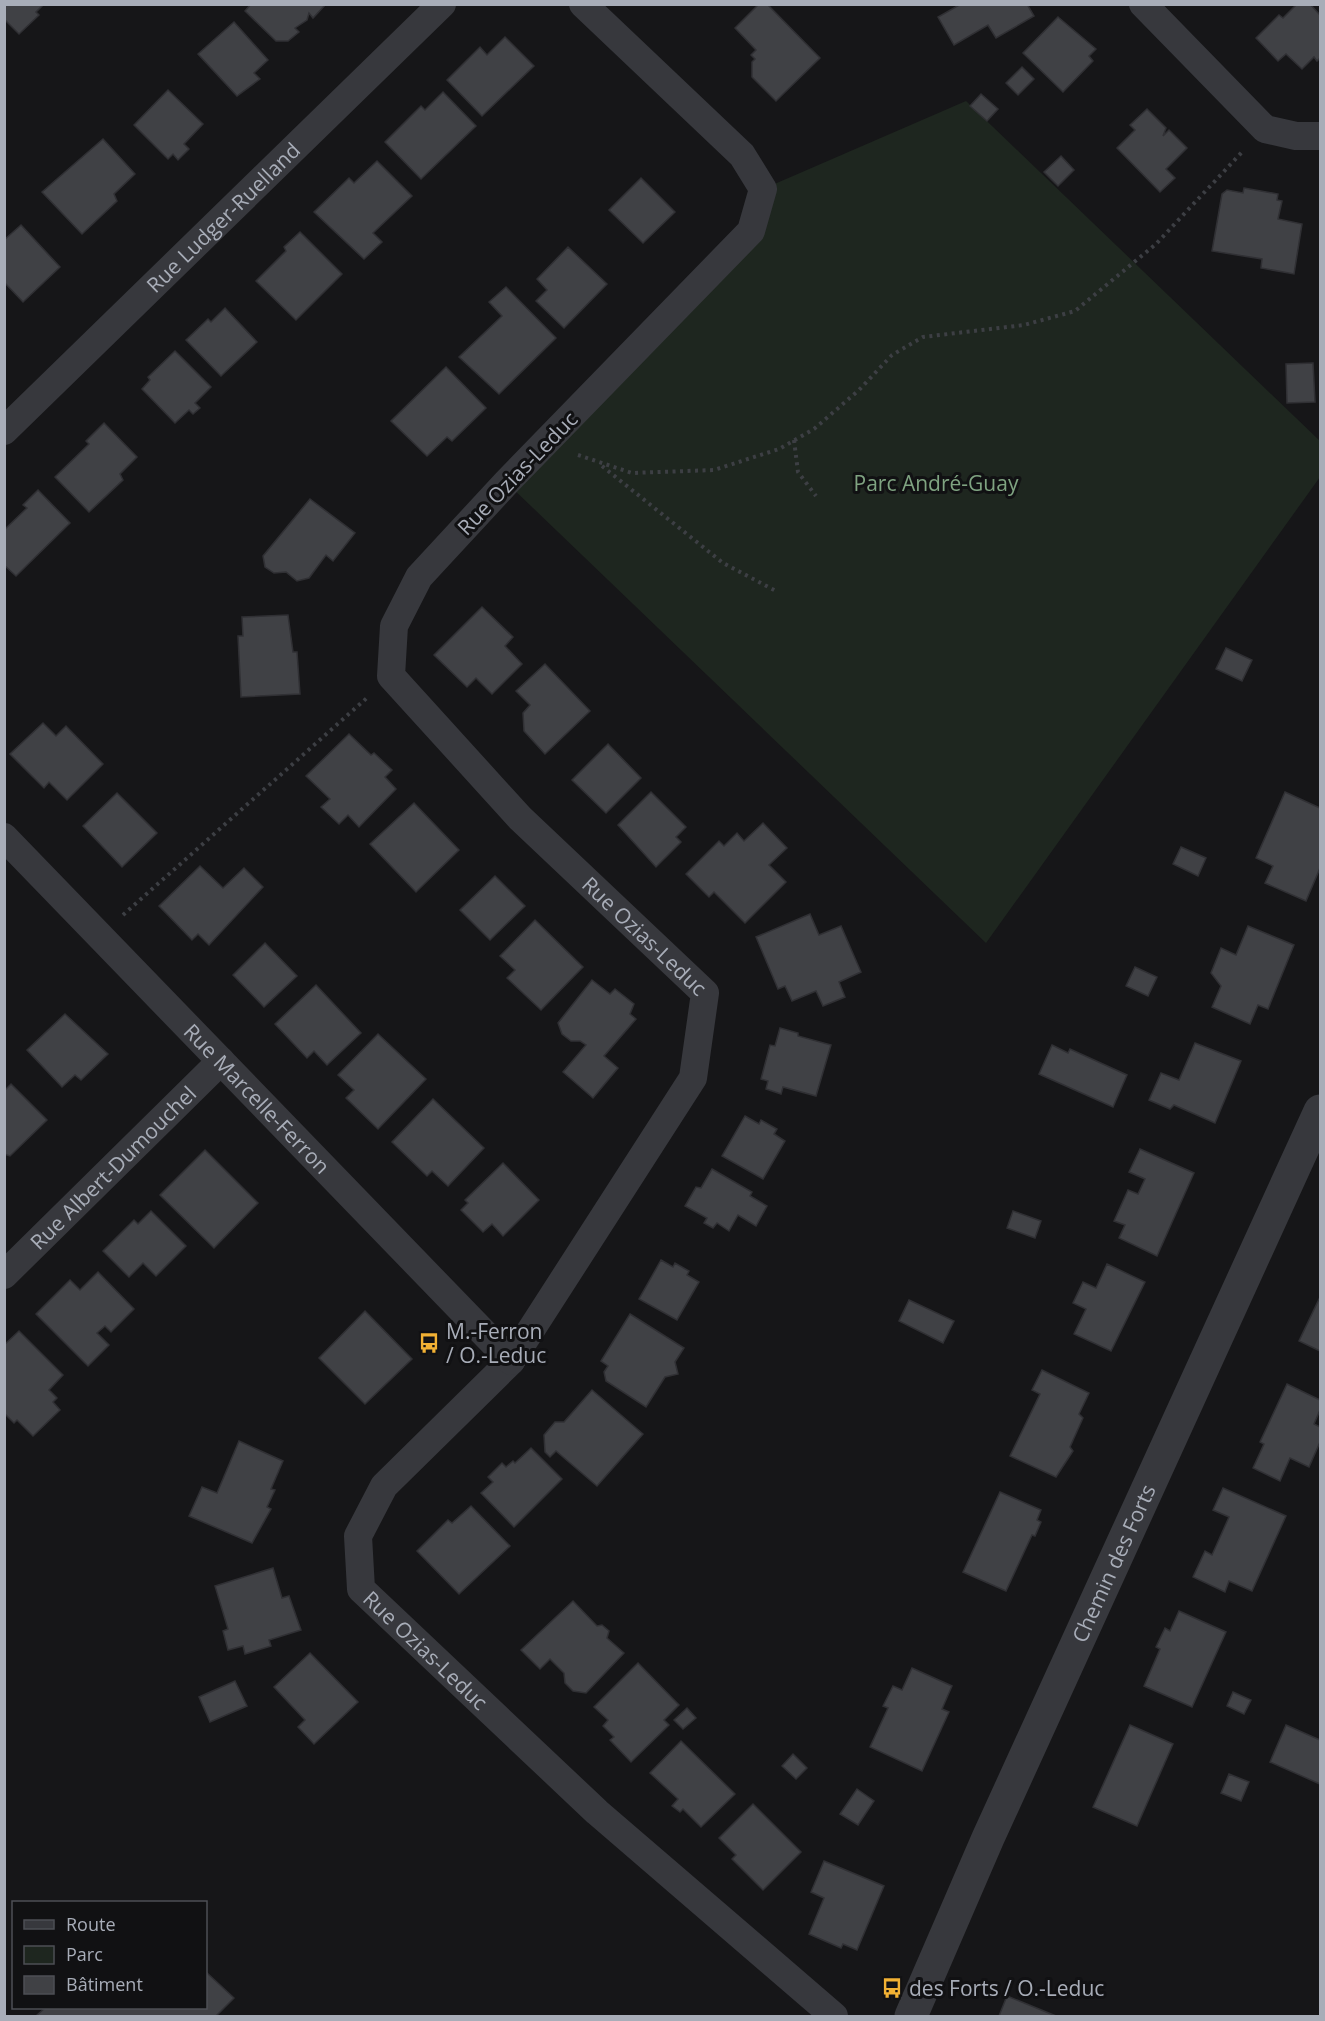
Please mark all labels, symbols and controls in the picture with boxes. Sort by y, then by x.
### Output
street label: Rue Ludger-Ruelland [140,136,306,299]
street label: Rue Ozias-Leduc [451,405,583,541]
park label: Parc André-Guay [854,469,1019,497]
street label: Rue Ozias-Leduc [576,870,713,1002]
street label: Rue Marcelle-Ferron [178,1017,336,1180]
street label: Rue Albert-Dumouchel [24,1080,202,1256]
place label: M.-Ferron / O.-Leduc [446,1317,546,1369]
bus stop icon: M.-Ferron / O.-Leduc [417,1331,441,1355]
street label: Chemin des Forts [1065,1480,1162,1647]
street label: Rue Ozias-Leduc [357,1584,494,1716]
legend [12,1901,207,2009]
text: Route [66,1912,116,1936]
text: Parc [66,1942,103,1966]
text: Bâtiment [66,1972,143,1996]
place label: des Forts / O.-Leduc [909,1974,1104,2002]
bus stop icon: des Forts / O.-Leduc [880,1976,904,2000]

